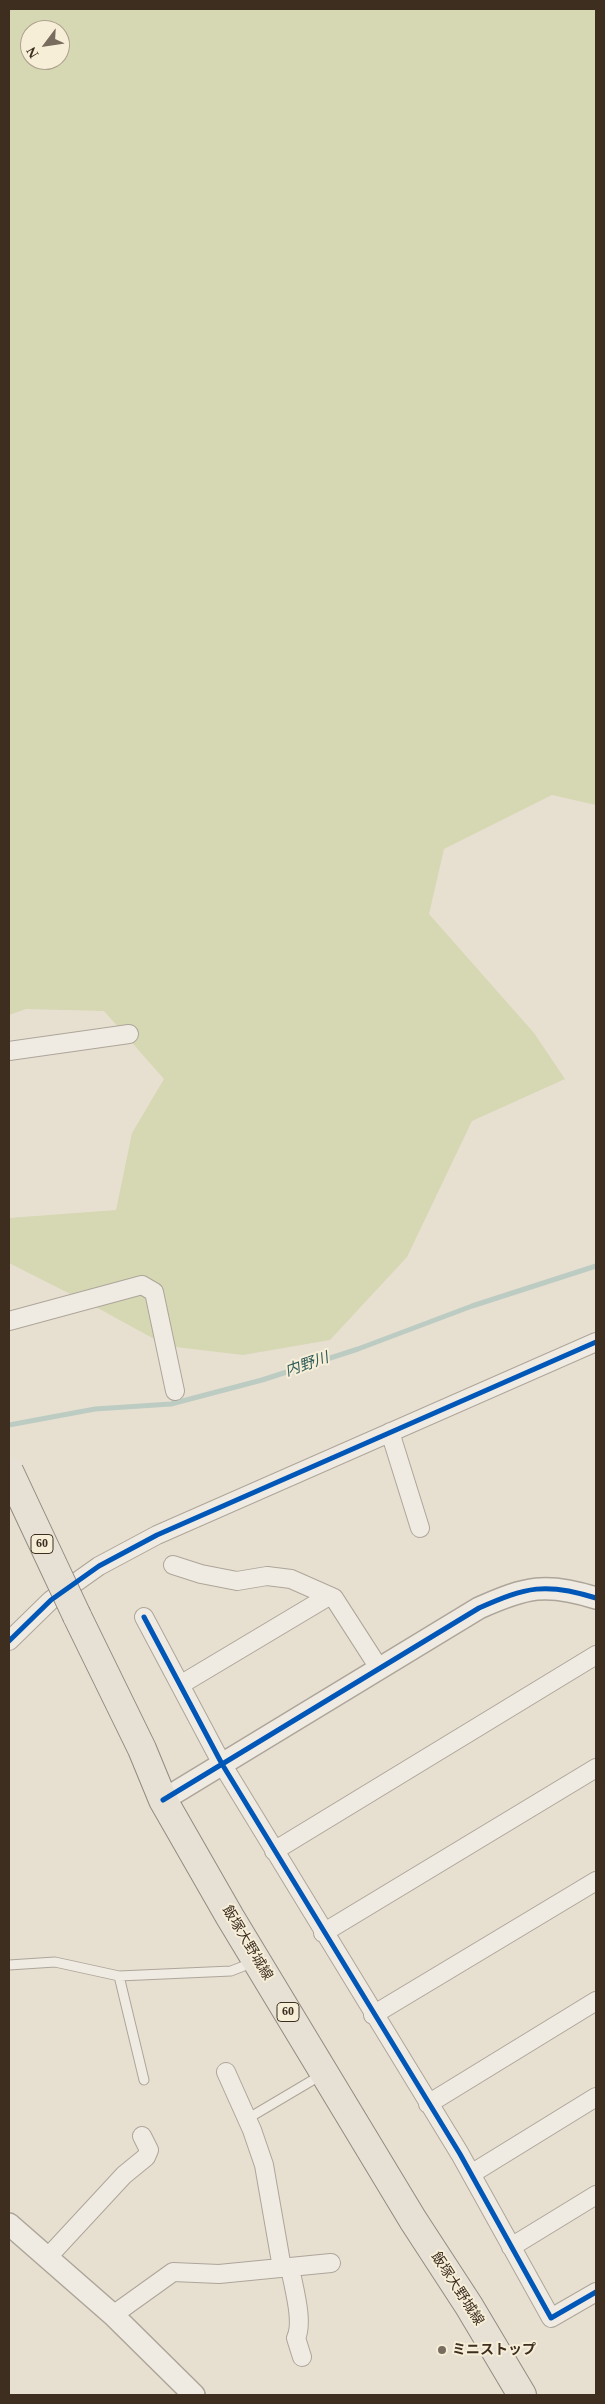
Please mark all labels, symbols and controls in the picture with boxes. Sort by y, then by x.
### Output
north arrow [20,20,70,70]
text: N [24,44,42,61]
water label: 内野川 [283,1349,331,1381]
road number: 60 [31,1535,53,1554]
street label: 飯塚大野城線 [218,1903,276,1983]
road number: 60 [277,2002,299,2021]
street label: 飯塚大野城線 [427,2249,487,2329]
place label: ミニストップ [452,2342,536,2358]
marker: ミニストップ [436,2344,448,2356]

